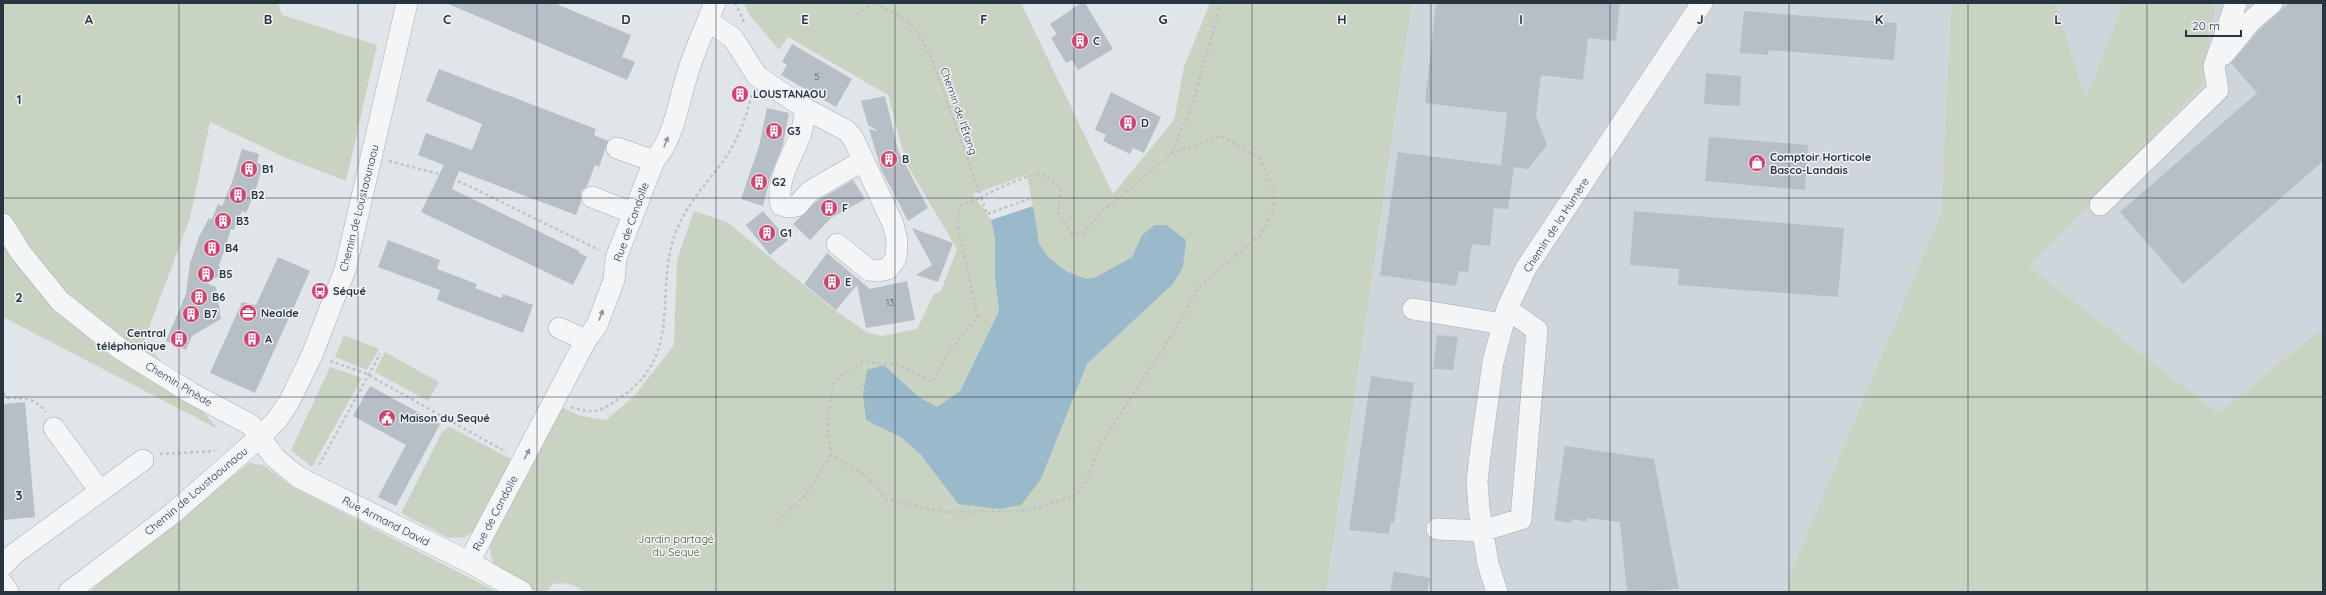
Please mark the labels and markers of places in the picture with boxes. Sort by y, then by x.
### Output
building icon: C [1070,31,1090,51]
place label: C [1093,34,1100,48]
building icon: LOUSTANAOU [730,84,750,104]
place label: LOUSTANAOU [753,87,826,101]
building icon: D [1118,113,1138,133]
place label: D [1141,116,1149,130]
building icon: G3 [764,121,784,141]
place label: G3 [787,124,801,138]
building icon: B [879,149,899,169]
place label: Comptoir Horticole Basco-Landais [1770,150,1872,177]
place label: B [902,152,909,166]
shop icon: Comptoir Horticole Basco-Landais [1747,153,1767,173]
building icon: B1 [239,159,259,179]
place label: B1 [262,162,273,176]
building icon: G2 [749,172,769,192]
place label: G2 [772,175,786,189]
building icon: B2 [228,185,248,205]
place label: B2 [251,188,264,202]
building icon: F [819,198,839,218]
place label: F [842,201,848,215]
building icon: B3 [213,211,233,231]
place label: B3 [236,214,249,228]
building icon: G1 [757,223,777,243]
place label: G1 [780,226,792,240]
building icon: B4 [202,238,222,258]
place label: B4 [225,241,239,255]
building icon: B5 [196,264,216,284]
place label: B5 [219,267,233,281]
building icon: E [822,272,842,292]
place label: E [845,275,851,289]
bus stop icon: Séqué [310,281,330,301]
place label: Séqué [333,284,366,298]
building icon: B6 [189,287,209,307]
place label: B6 [212,290,225,304]
office icon: Nealde [238,303,258,323]
building icon: B7 [181,304,201,324]
place label: Nealde [261,306,299,320]
place label: B7 [204,307,217,321]
place label: Central téléphonique [96,326,167,353]
building icon: Central téléphonique [169,329,189,349]
building icon: A [242,329,262,349]
place label: A [265,332,272,346]
public building icon: Maison du Sequé [377,408,397,428]
place label: Maison du Sequé [400,411,490,425]

